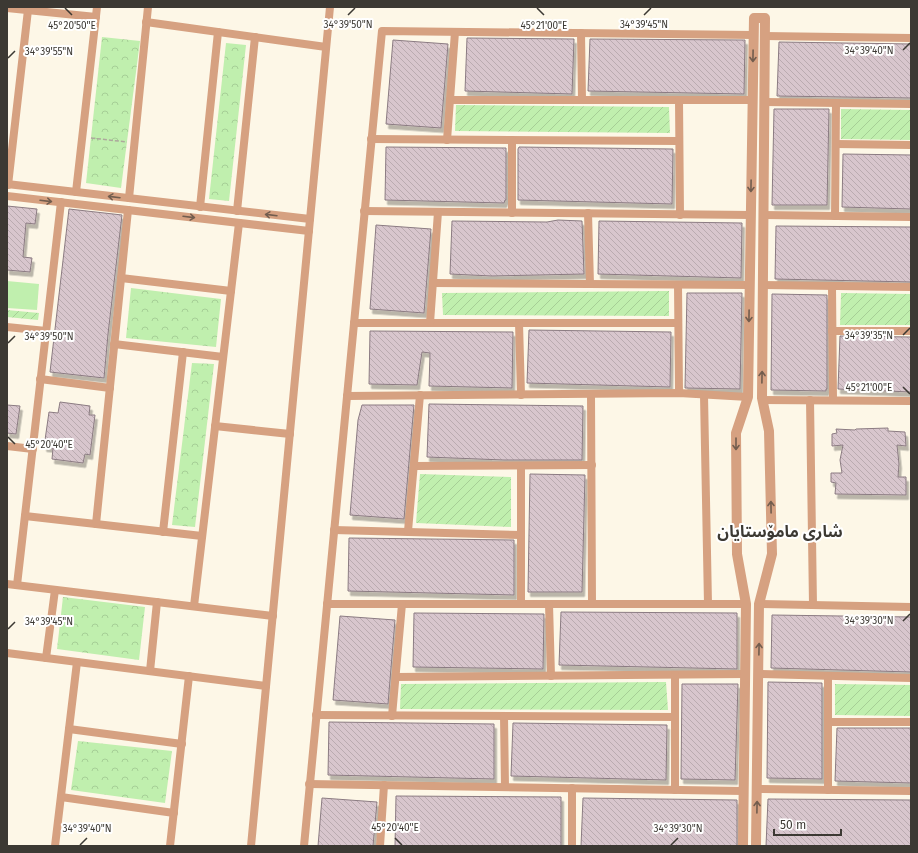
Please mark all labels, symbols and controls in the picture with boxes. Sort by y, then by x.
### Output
text: 34°39'50"N [323,19,373,31]
text: 34°39'45"N [620,19,668,31]
text: 45°20'50"E [48,20,96,32]
text: 45°21'00"E [521,20,567,32]
text: 34°39'40"N [844,45,894,57]
text: 34°39'55"N [25,46,73,58]
one-way arrow [749,49,757,62]
one-way arrow [747,179,755,192]
one-way arrow [108,193,121,200]
one-way arrow [39,197,52,204]
one-way arrow [265,211,278,219]
one-way arrow [182,213,195,221]
one-way arrow [746,309,753,322]
text: 34°39'35"N [845,330,893,342]
text: 34°39'50"N [24,331,74,343]
one-way arrow [758,371,766,384]
text: 45°21'00"E [846,382,892,394]
one-way arrow [732,437,740,450]
text: 45°20'40"E [25,439,73,451]
one-way arrow [767,501,775,514]
district label: شاری مامۆستایان [717,522,843,541]
text: 34°39'30"N [844,615,894,627]
text: 34°39'45"N [25,616,73,628]
one-way arrow [755,643,763,656]
one-way arrow [753,801,761,814]
scale bar [774,811,841,837]
text: 50 m [780,818,806,832]
text: 45°20'40"E [371,822,419,834]
text: 34°39'40"N [62,823,112,835]
text: 34°39'30"N [653,823,703,835]

